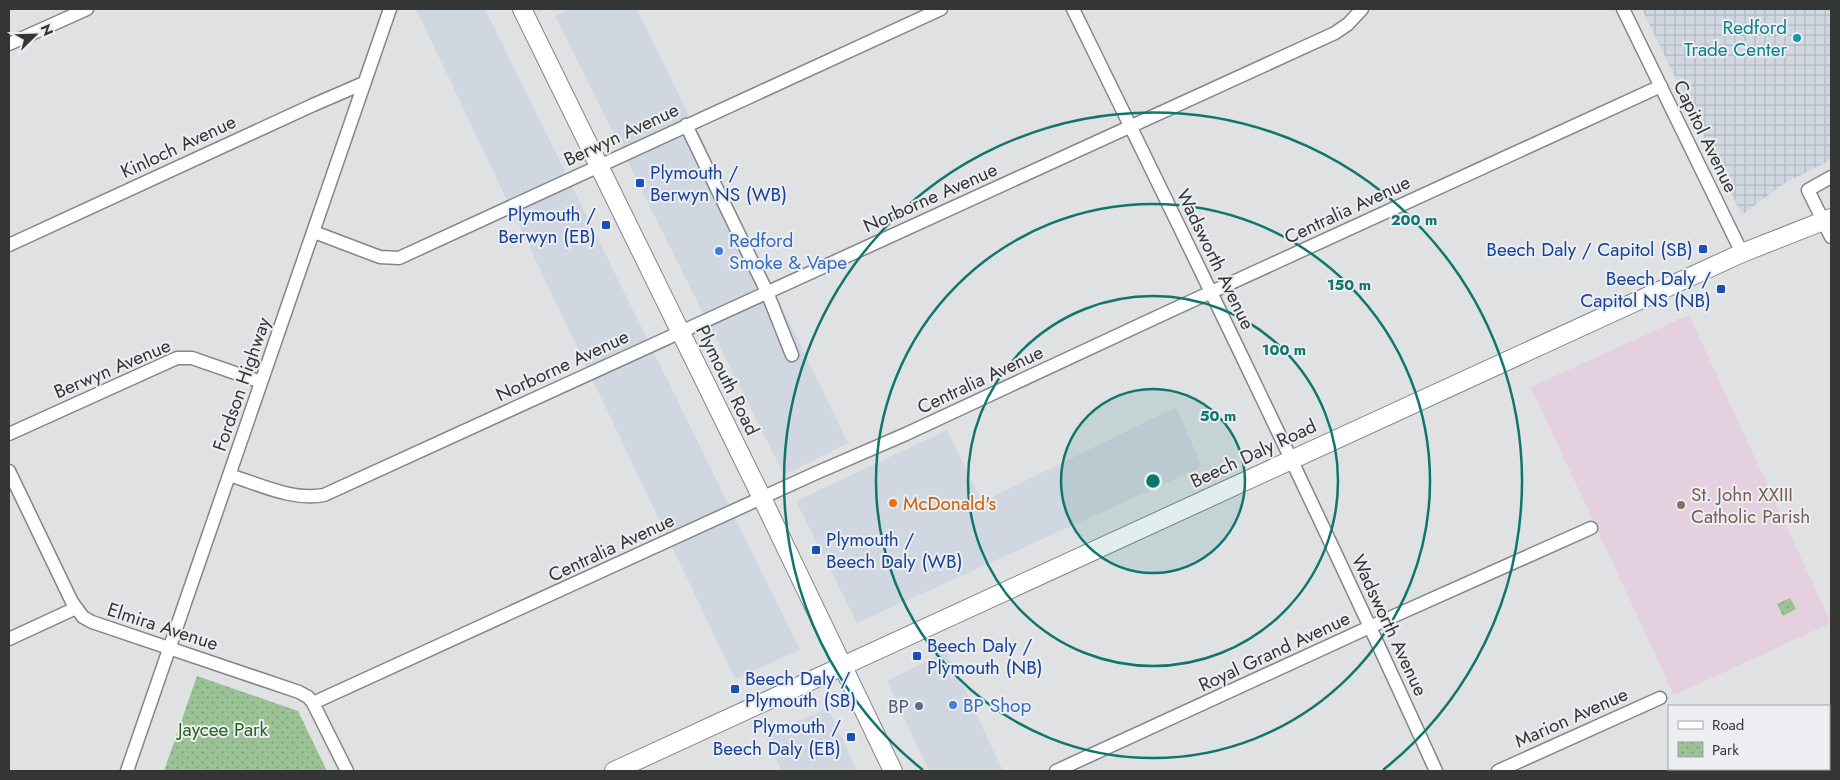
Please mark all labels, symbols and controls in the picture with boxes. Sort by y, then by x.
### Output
north arrow [10,10,60,60]
place label: Redford Trade Center [1684,14,1787,63]
text: N [36,21,58,39]
marker: Redford Trade Center [1791,32,1803,44]
street label: Capitol Avenue [1667,75,1745,197]
street label: Berwyn Avenue [559,96,683,173]
street label: Kinloch Avenue [116,108,240,185]
street label: Norborne Avenue [859,156,1002,239]
place label: Plymouth / Berwyn NS (WB) [650,159,787,208]
street label: Centralia Avenue [1280,168,1415,250]
marker: Plymouth / Berwyn NS (WB) [634,177,646,189]
street label: Wadsworth Avenue [1170,184,1261,334]
place label: Plymouth / Berwyn (EB) [498,201,596,250]
text: 200 m [1391,209,1437,231]
marker: Plymouth / Berwyn (EB) [600,219,612,231]
place label: Redford Smoke & Vape [729,227,847,276]
place label: Beech Daly / Capitol (SB) [1486,236,1693,263]
marker: Beech Daly / Capitol (SB) [1697,243,1709,255]
marker: Redford Smoke & Vape [713,245,725,257]
place label: Beech Daly / Capitol NS (NB) [1580,265,1711,314]
text: 150 m [1327,274,1371,296]
marker: Beech Daly / Capitol NS (NB) [1715,283,1727,295]
street label: Fordson Highway [206,313,277,455]
street label: Plymouth Road [689,321,766,440]
street label: Norborne Avenue [491,323,633,408]
street label: Berwyn Avenue [50,332,175,405]
street label: Centralia Avenue [913,338,1048,420]
text: 100 m [1262,339,1306,361]
text: 50 m [1200,405,1236,427]
street label: Beech Daly Road [1186,412,1321,495]
centre of rings [1144,472,1162,490]
place label: St. John XXIII Catholic Parish [1691,481,1810,530]
place label: McDonald's [903,490,997,517]
marker: McDonald's [887,497,899,509]
marker: St. John XXIII Catholic Parish [1675,499,1687,511]
street label: Centralia Avenue [544,506,679,588]
place label: Plymouth / Beech Daly (WB) [826,526,963,575]
marker: Plymouth / Beech Daly (WB) [810,544,822,556]
street label: Wadsworth Avenue [1345,550,1434,701]
street label: Elmira Avenue [104,596,222,657]
street label: Royal Grand Avenue [1194,604,1355,698]
place label: Beech Daly / Plymouth (NB) [927,632,1043,681]
marker: Beech Daly / Plymouth (NB) [911,650,923,662]
place label: Beech Daly / Plymouth (SB) [745,665,856,714]
street label: Marion Avenue [1510,680,1632,754]
marker: Beech Daly / Plymouth (SB) [729,683,741,695]
place label: BP Shop [963,692,1031,719]
place label: BP [888,693,909,720]
marker: BP Shop [947,699,959,711]
marker: BP [913,700,925,712]
legend [1668,705,1830,770]
place label: Plymouth / Beech Daly (EB) [713,713,841,762]
text: Road [1712,714,1744,736]
park label: Jaycee Park [175,716,269,743]
marker: Plymouth / Beech Daly (EB) [845,731,857,743]
text: Park [1712,739,1739,761]

